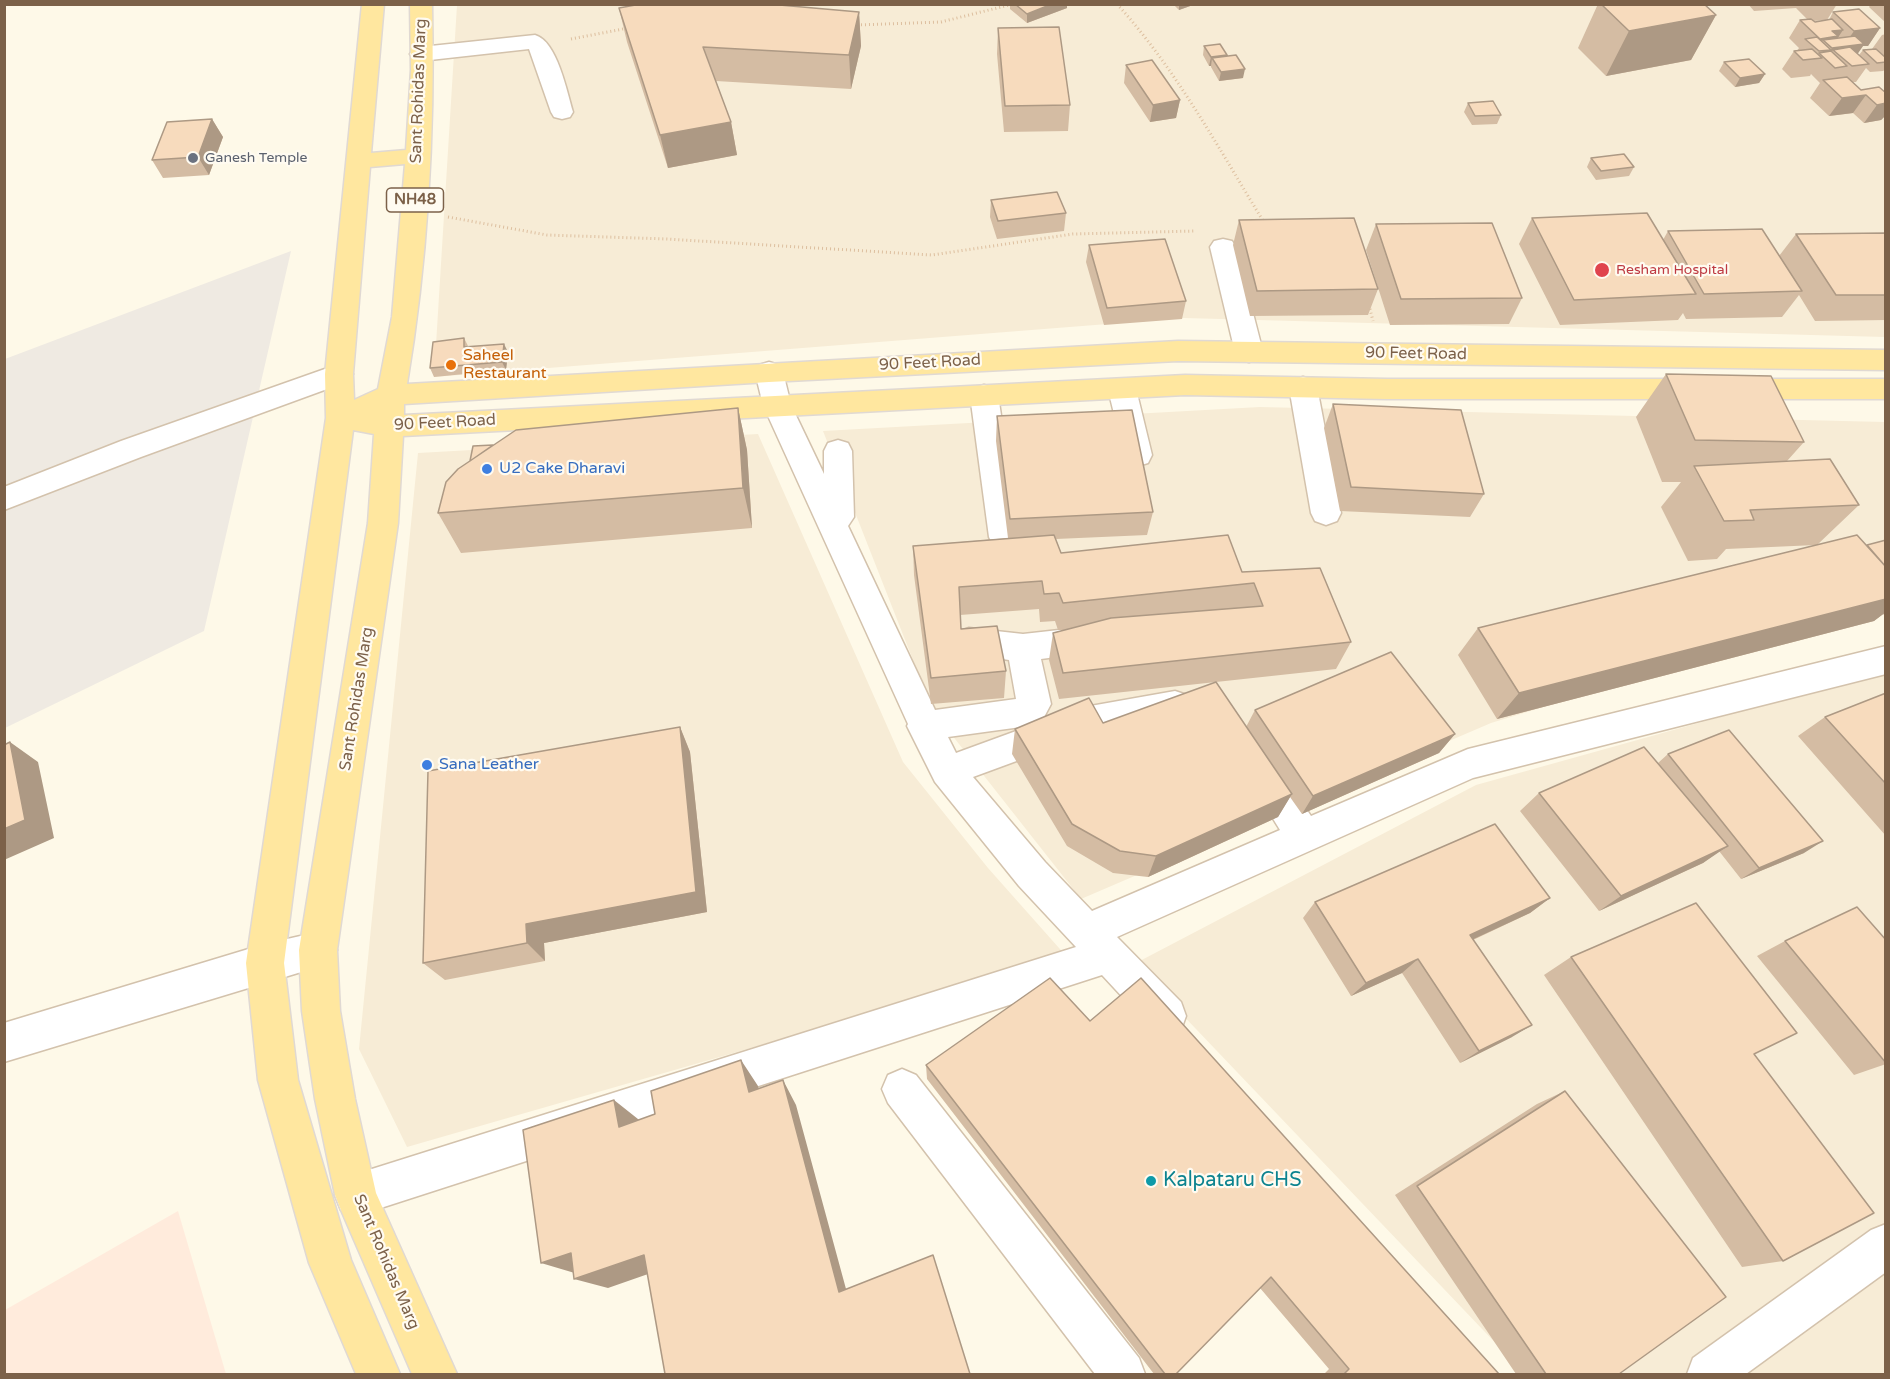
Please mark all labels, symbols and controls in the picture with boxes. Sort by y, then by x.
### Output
street label: Sant Rohidas Marg [407,18,431,164]
place label: Ganesh Temple [205,150,307,166]
marker: Ganesh Temple [186,151,200,165]
road number: NH48 [386,188,444,212]
marker: Resham Hospital [1593,261,1611,279]
place label: Resham Hospital [1616,262,1728,278]
street label: 90 Feet Road [1365,344,1467,364]
place label: Saheel Restaurant [463,346,547,384]
street label: 90 Feet Road [879,351,981,375]
marker: Saheel Restaurant [444,358,458,372]
street label: 90 Feet Road [394,411,496,435]
place label: U2 Cake Dharavi [499,459,625,479]
marker: U2 Cake Dharavi [480,462,494,476]
street label: Sant Rohidas Marg [336,626,378,772]
place label: Sana Leather [439,755,539,775]
marker: Sana Leather [420,758,434,772]
place label: Kalpataru CHS [1163,1169,1301,1193]
marker: Kalpataru CHS [1144,1174,1158,1188]
street label: Sant Rohidas Marg [349,1192,423,1332]

